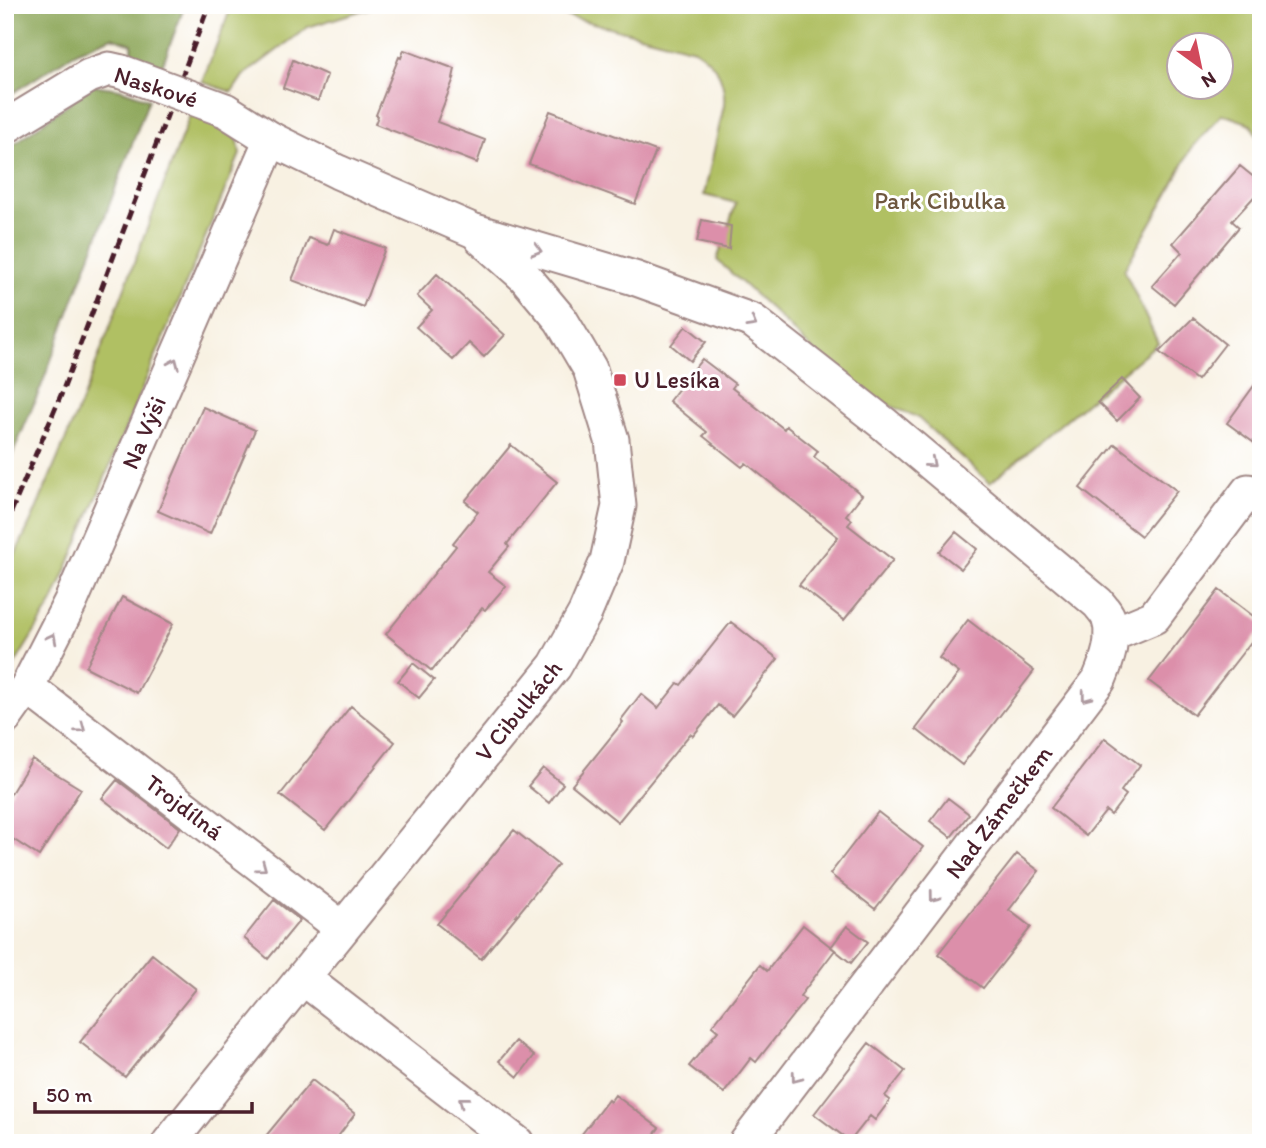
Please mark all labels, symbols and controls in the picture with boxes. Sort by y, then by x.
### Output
north arrow [1164,32,1234,102]
street label: Naskové [111,59,202,114]
text: N [1197,67,1221,93]
park label: Park Cibulka [874,186,1006,215]
one-way arrow [531,241,543,256]
one-way arrow [745,315,758,328]
one-way arrow [166,358,180,370]
place label: U Lesíka [634,365,720,394]
marker: U Lesíka [612,372,628,388]
street label: Na Výši [115,392,172,473]
one-way arrow [923,455,936,467]
one-way arrow [44,633,57,645]
street label: V Cibulkách [469,654,568,767]
one-way arrow [1082,689,1095,701]
one-way arrow [74,720,86,733]
street label: Nad Zámečkem [939,739,1058,884]
street label: Trojdílná [140,768,230,846]
one-way arrow [254,858,267,871]
one-way arrow [929,889,942,902]
one-way arrow [791,1070,804,1083]
scale bar [35,1071,252,1115]
text: 50 m [46,1082,93,1107]
one-way arrow [459,1097,471,1110]

